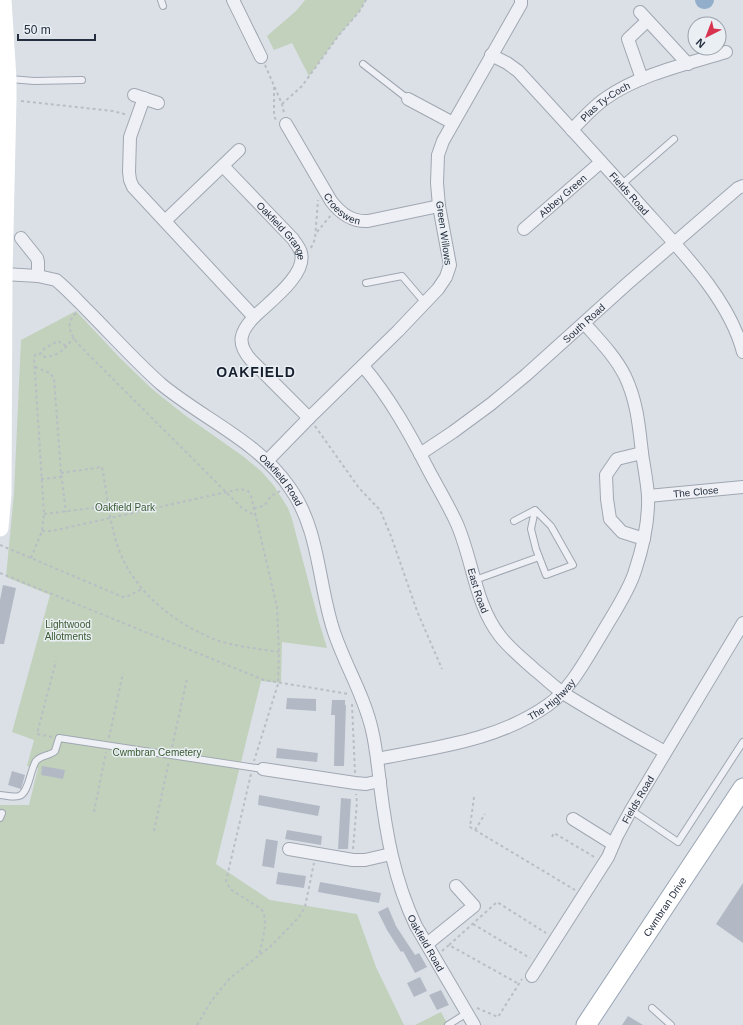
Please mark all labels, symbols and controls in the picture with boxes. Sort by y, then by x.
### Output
scale bar [18,16,95,42]
north arrow [687,16,727,56]
text: 50 m [24,23,51,37]
text: N [693,36,707,51]
street label: Plas Ty-Coch [578,80,632,123]
street label: Fields Road [608,170,651,217]
street label: Abbey Green [537,172,588,219]
street label: Croeswen [322,191,362,226]
street label: Oakfield Grange [255,199,307,261]
street label: Green Willows [434,200,454,266]
street label: South Road [560,301,607,345]
district label: OAKFIELD [216,364,296,380]
street label: Oakfield Road [257,452,305,508]
street label: The Close [673,484,719,499]
park label: Oakfield Park [95,502,156,513]
street label: East Road [466,567,491,615]
park label: Lightwood Allotments [45,619,91,642]
street label: The Highway [526,677,577,722]
park label: Cwmbran Cemetery [113,747,201,758]
street label: Fields Road [619,774,656,825]
street label: Cwmbran Drive [641,874,688,938]
street label: Oakfield Road [406,913,447,973]

